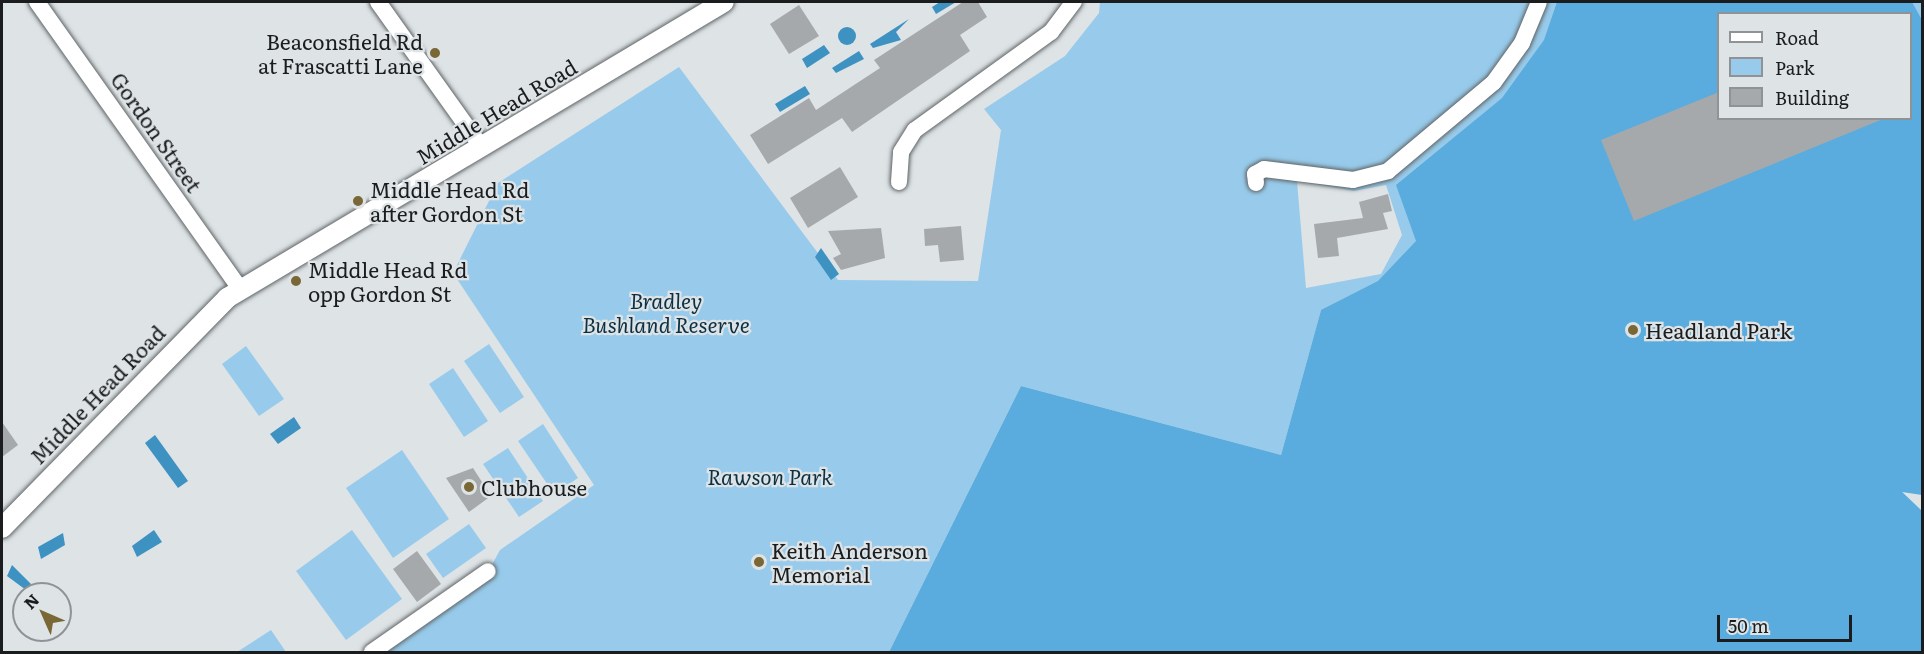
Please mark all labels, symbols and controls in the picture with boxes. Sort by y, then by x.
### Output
legend [1717,12,1912,120]
text: Road [1775,24,1819,51]
place label: Beaconsfield Rd at Frascatti Lane [258,28,423,78]
marker: Beaconsfield Rd at Frascatti Lane [428,46,442,60]
street label: Middle Head Road [411,53,581,169]
text: Park [1775,54,1814,81]
street label: Gordon Street [106,67,208,197]
text: Building [1775,84,1849,111]
place label: Middle Head Rd after Gordon St [370,176,529,226]
marker: Middle Head Rd after Gordon St [351,194,365,208]
place label: Middle Head Rd opp Gordon St [308,256,467,306]
marker: Middle Head Rd opp Gordon St [289,274,303,288]
park label: Bradley Bushland Reserve [582,287,750,337]
place label: Headland Park [1645,317,1792,343]
street label: Middle Head Road [24,320,170,468]
marker: Headland Park [1626,323,1640,337]
park label: Rawson Park [707,463,833,489]
place label: Clubhouse [481,474,587,500]
marker: Clubhouse [462,480,476,494]
place label: Keith Anderson Memorial [771,537,928,587]
marker: Keith Anderson Memorial [752,555,766,569]
north arrow [12,582,72,642]
text: N [17,587,44,614]
scale bar [1720,603,1855,641]
text: 50 m [1728,612,1769,639]

